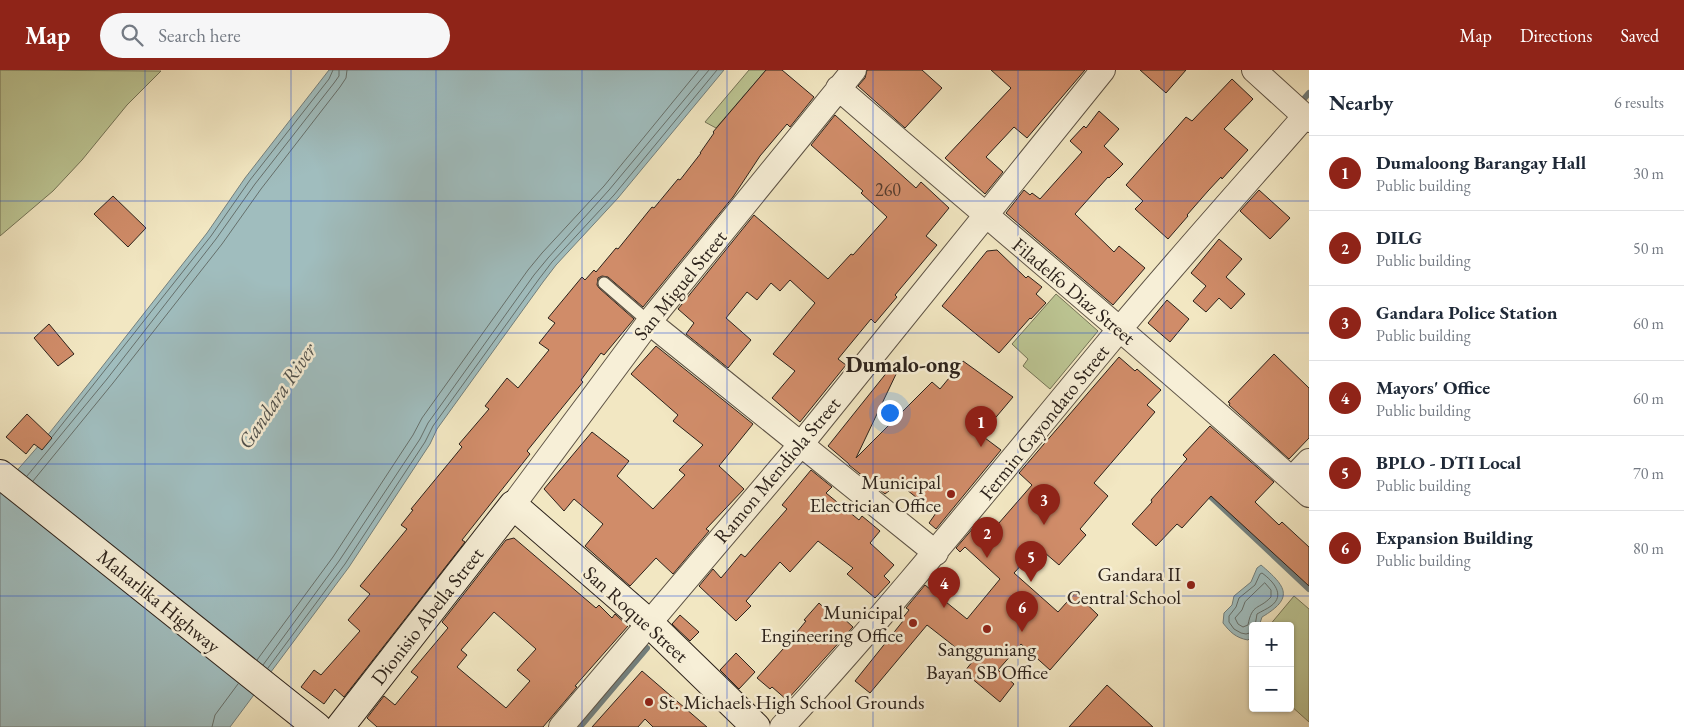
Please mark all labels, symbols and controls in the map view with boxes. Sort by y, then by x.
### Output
search box [100,13,450,58]
text: Map [25,20,70,51]
icon: search [118,21,146,49]
text: Search here [158,23,241,48]
text: Map [1460,24,1492,47]
text: Directions [1520,24,1592,47]
text: Saved [1620,24,1659,47]
text: Nearby [1329,89,1393,116]
text: 6 results [1614,92,1664,113]
text: Dumaloong Barangay Hall [1376,150,1586,175]
text: 1 [1341,163,1349,184]
text: 30 m [1633,163,1664,184]
text: Public building [1376,175,1471,196]
house number: 260 [875,178,901,201]
street label: San Miguel Street [628,224,733,345]
text: DILG [1376,225,1422,250]
street label: Filadelfo Diaz Street [1007,232,1142,351]
text: 2 [1341,238,1349,259]
text: 50 m [1633,238,1664,259]
text: Public building [1376,250,1471,271]
text: Gandara Police Station [1376,300,1558,325]
text: 3 [1341,313,1349,334]
text: 60 m [1633,313,1664,334]
text: Public building [1376,325,1471,346]
water label: Gandara River [231,337,322,454]
street label: Fermin Gayondato Street [973,338,1115,505]
district label: Dumalo-ong [846,350,961,379]
text: Mayors' Office [1376,375,1490,400]
text: 4 [1341,388,1349,409]
text: 60 m [1633,388,1664,409]
street label: Ramon Mendiola Street [708,391,846,549]
your location [877,400,903,426]
text: Public building [1376,400,1471,421]
pin: 1 [965,406,997,447]
text: BPLO - DTI Local [1376,450,1521,475]
text: 5 [1341,463,1349,484]
text: 70 m [1633,463,1664,484]
place label: Municipal Electrician Office [809,469,941,518]
text: Public building [1376,475,1471,496]
pin: 3 [1028,484,1060,525]
marker: Municipal Electrician Office [945,488,957,500]
pin: 2 [971,517,1003,558]
text: Expansion Building [1376,525,1533,550]
text: 6 [1341,538,1349,559]
text: 80 m [1633,538,1664,559]
street label: Dionisio Abella Street [365,541,489,690]
pin: 5 [1015,541,1047,582]
street label: Maharlika Highway [92,543,226,659]
text: Public building [1376,550,1471,571]
street label: San Roque Street [578,560,695,669]
place label: Gandara II Central School [1067,561,1181,610]
pin: 4 [928,567,960,608]
marker: Gandara II Central School [1185,579,1197,591]
pin: 6 [1006,591,1038,632]
place label: Municipal Engineering Office [760,599,903,648]
marker: Municipal Engineering Office [907,617,919,629]
map controls [1249,622,1294,712]
button: + [1249,622,1294,667]
marker: Sangguniang Bayan SB Office [981,623,993,635]
place label: Sangguniang Bayan SB Office [926,636,1048,685]
button: − [1249,667,1294,712]
place label: St. Michaels High School Grounds [659,689,925,715]
marker: St. Michaels High School Grounds [643,696,655,708]

